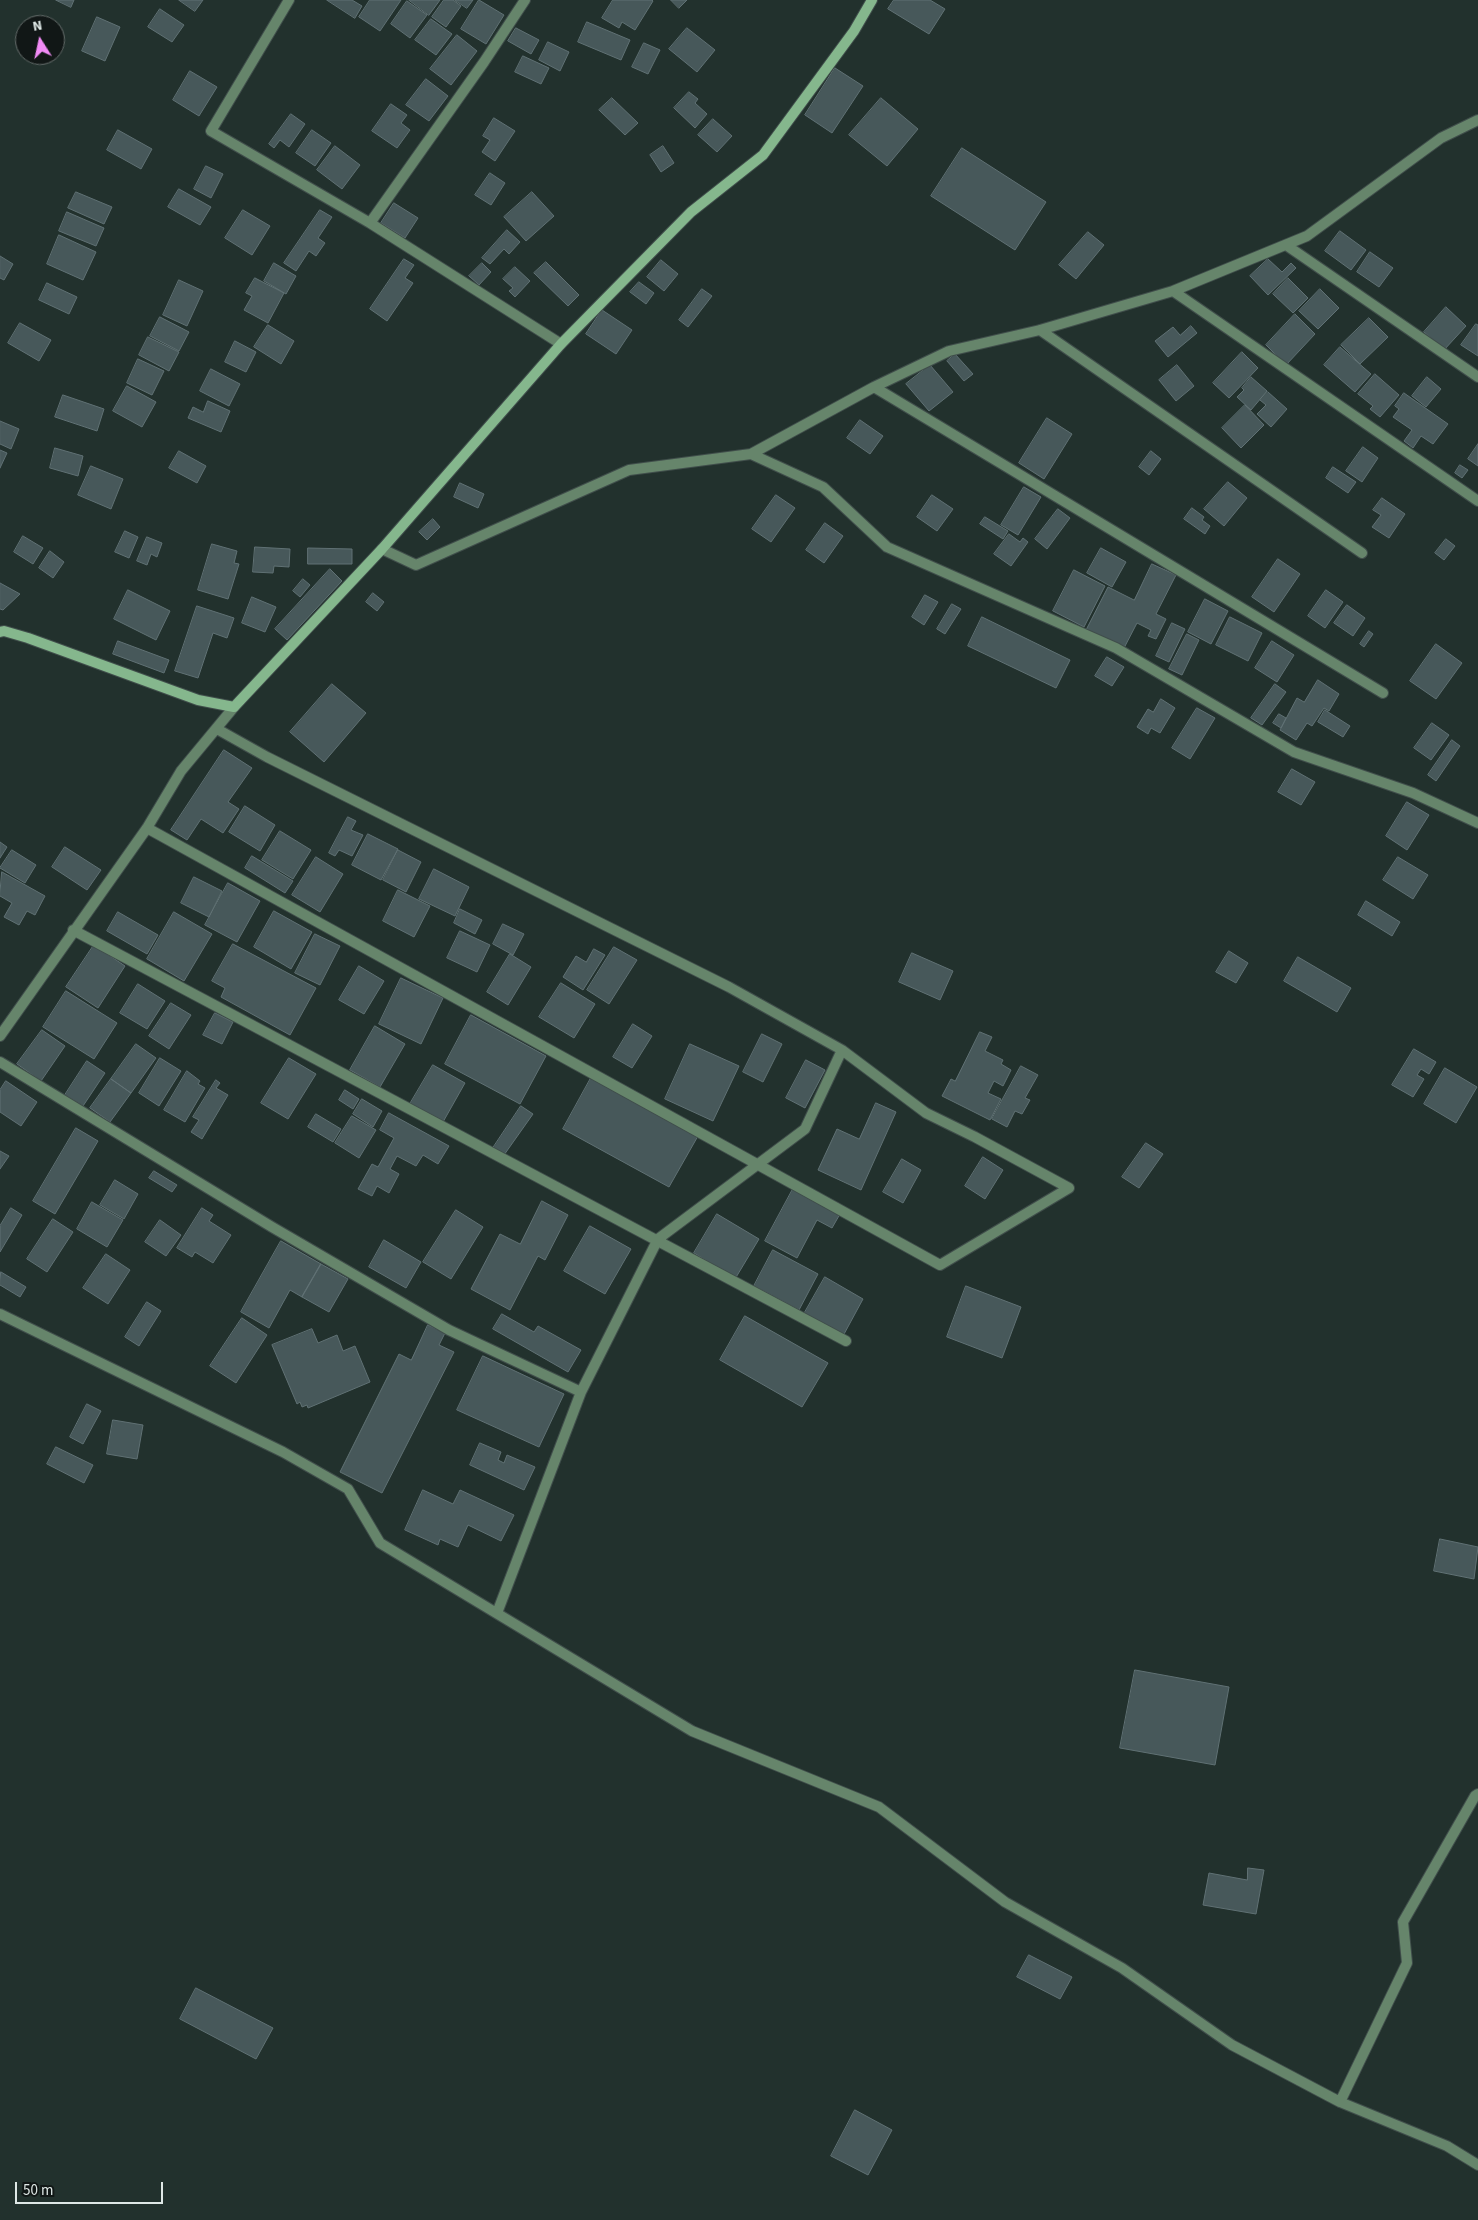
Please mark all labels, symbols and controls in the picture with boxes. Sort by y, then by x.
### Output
north arrow [15,15,65,65]
text: N [31,16,44,37]
scale bar [18,2172,165,2204]
text: 50 m [23,2180,53,2201]

